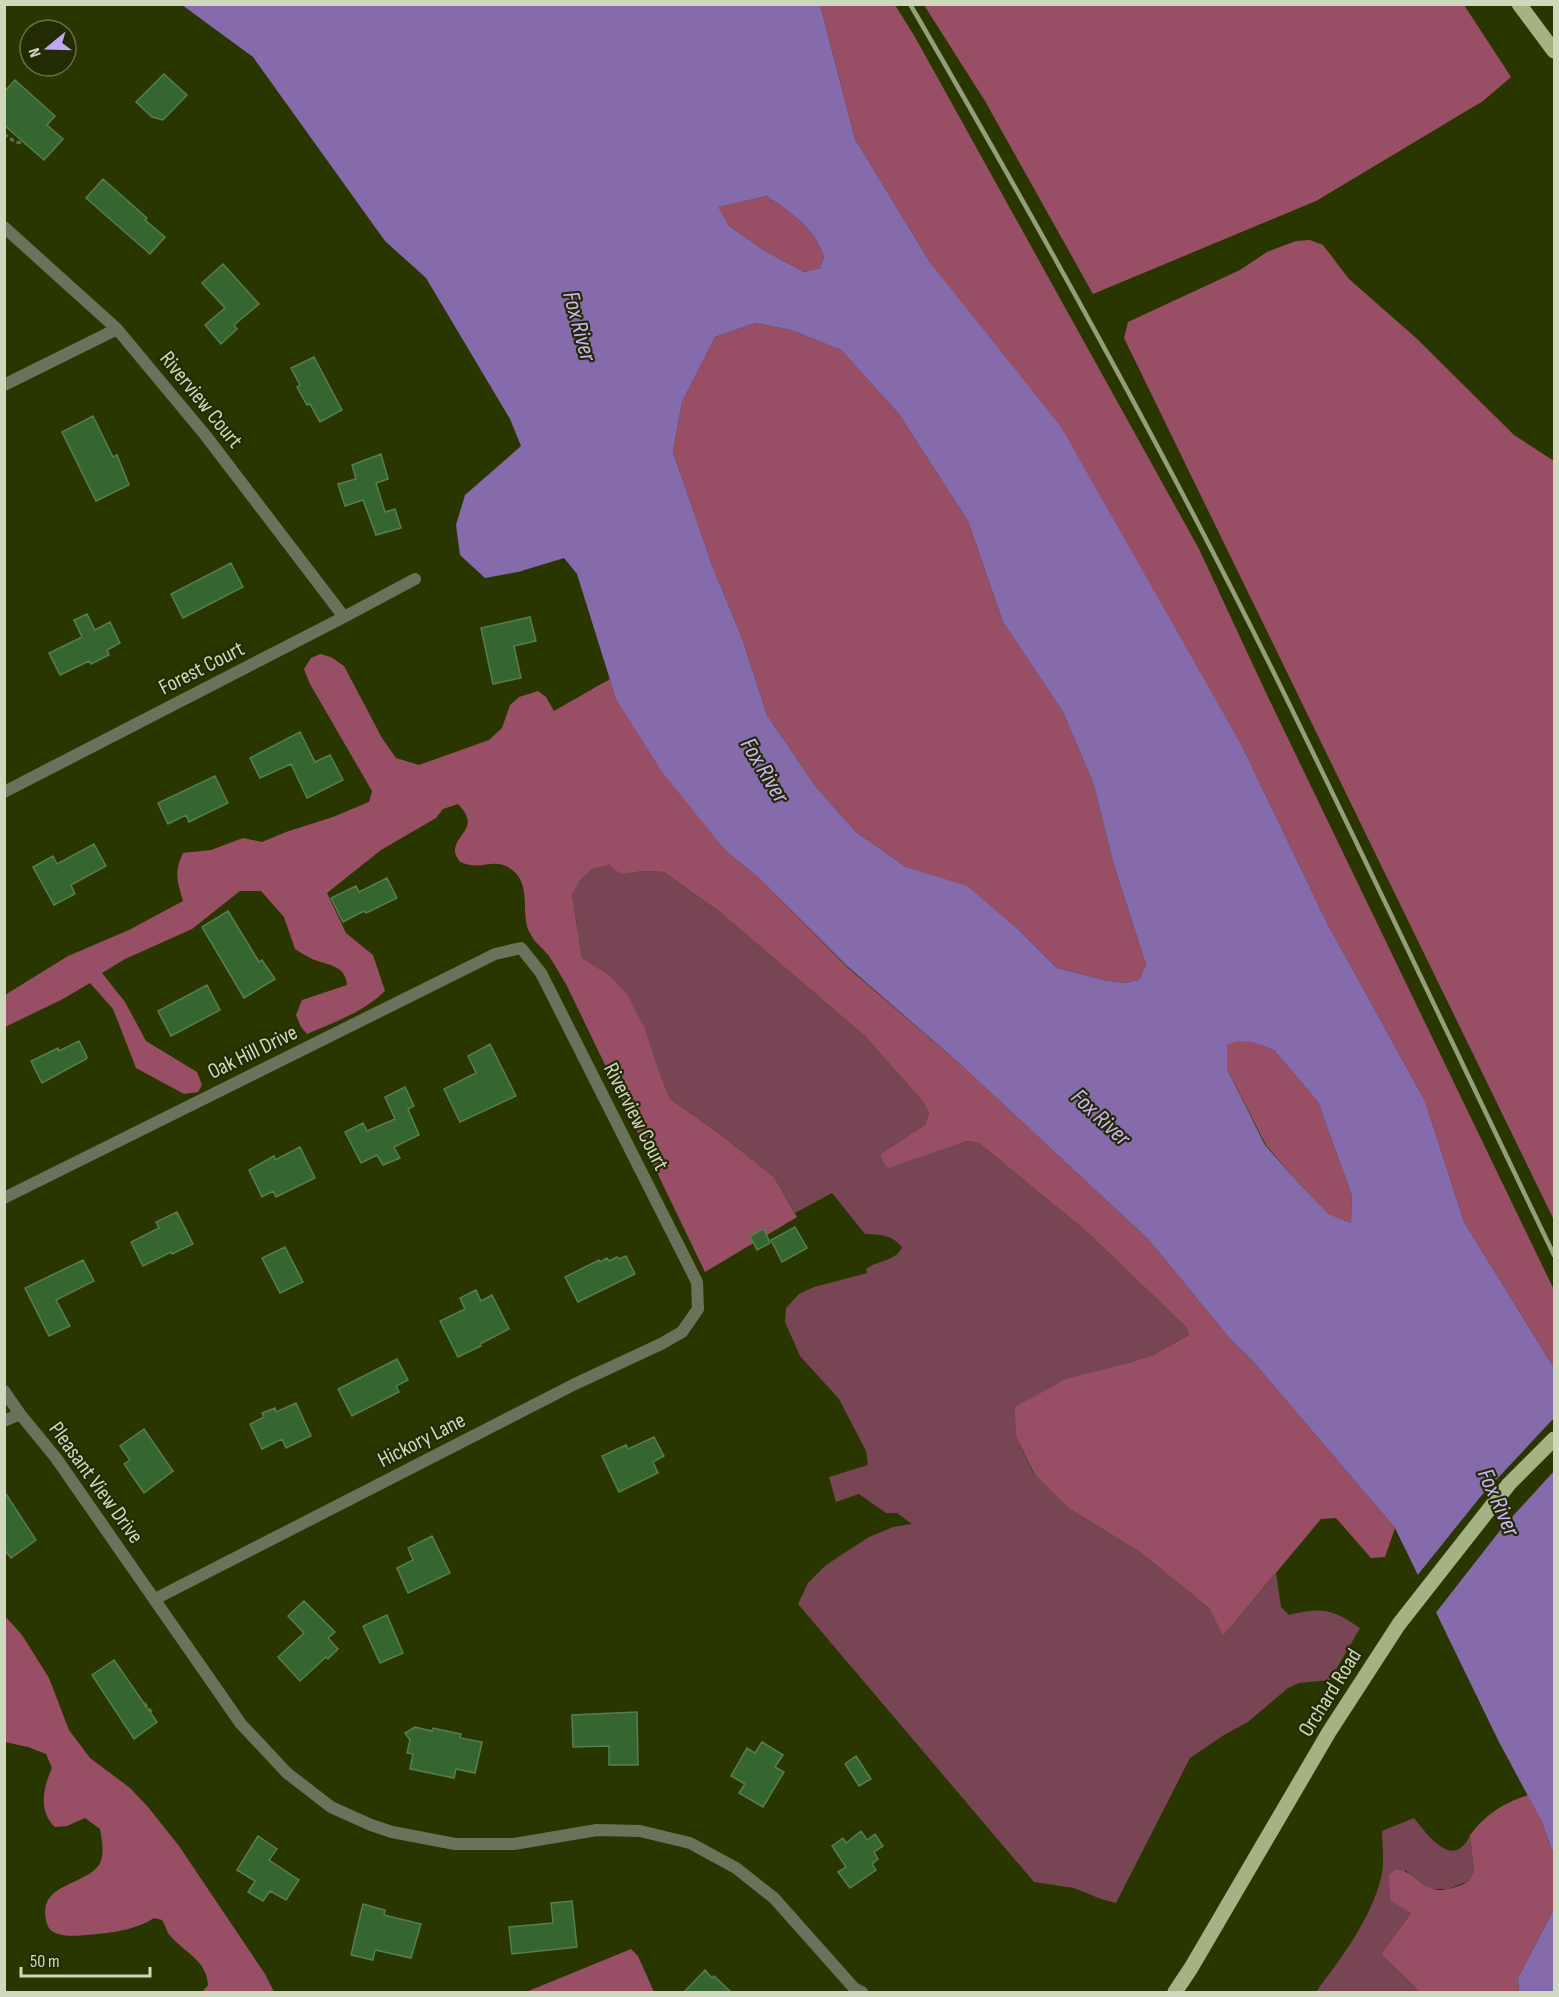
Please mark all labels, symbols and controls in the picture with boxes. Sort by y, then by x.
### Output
north arrow [18,18,78,78]
text: N [25,45,46,60]
water label: Fox River [556,288,603,365]
street label: Riverview Court [153,346,248,454]
street label: Forest Court [154,635,249,701]
water label: Fox River [734,732,796,809]
street label: Oak Hill Drive [203,1019,302,1086]
street label: Riverview Court [597,1058,674,1175]
water label: Fox River [1065,1083,1137,1153]
street label: Hickory Lane [373,1407,470,1474]
street label: Pleasant View Drive [43,1417,149,1549]
water label: Fox River [1471,1464,1527,1542]
street label: Orchard Road [1293,1644,1368,1742]
scale bar [21,1940,150,1978]
text: 50 m [30,1951,60,1972]

